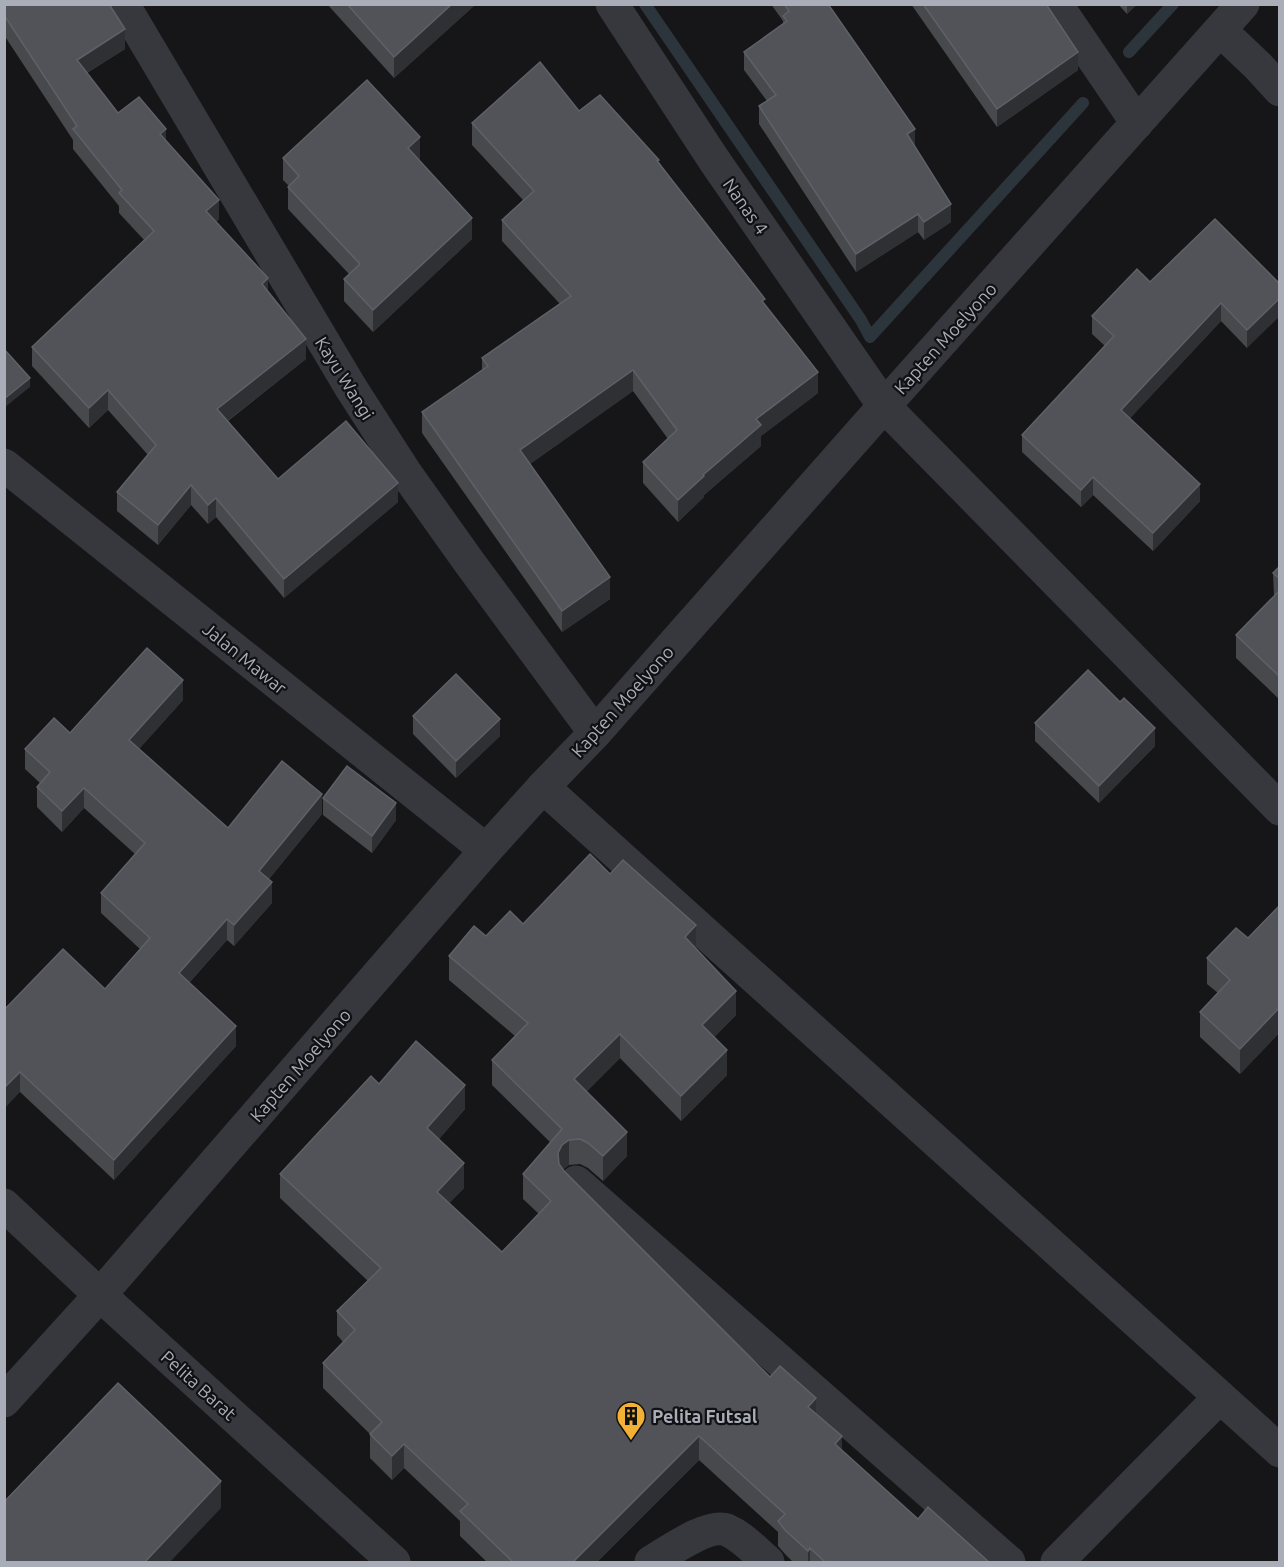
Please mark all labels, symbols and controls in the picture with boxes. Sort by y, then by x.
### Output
street label: Nanas 4 [720,174,772,238]
street label: Kapten Moelyono [890,278,1000,398]
street label: Kayu Wangi [312,333,378,423]
street label: Jalan Mawar [199,618,291,698]
street label: Kapten Moelyono [567,641,677,761]
street label: Kapten Moelyono [246,1005,354,1125]
street label: Pelita Barat [158,1346,240,1424]
building icon: Pelita Futsal [615,1400,647,1442]
place label: Pelita Futsal [652,1406,758,1426]

